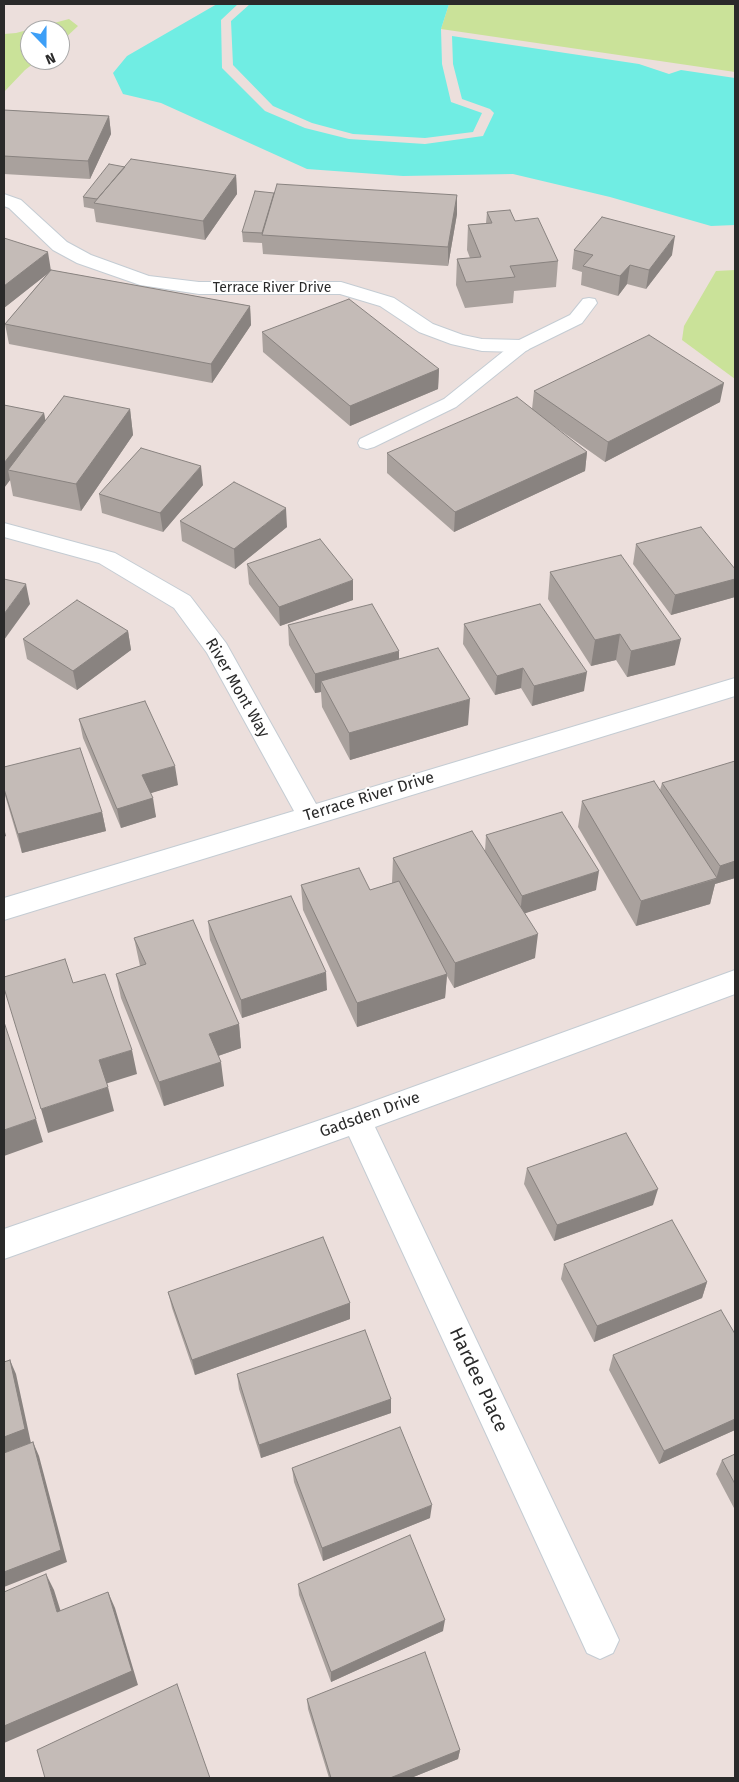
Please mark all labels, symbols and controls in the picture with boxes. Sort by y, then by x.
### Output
north arrow [20,20,70,70]
text: N [43,49,58,68]
street label: Terrace River Drive [213,280,331,296]
street label: River Mont Way [201,635,273,741]
street label: Terrace River Drive [301,768,437,826]
street label: Gadsden Drive [317,1088,423,1142]
street label: Hardee Place [444,1324,512,1436]

